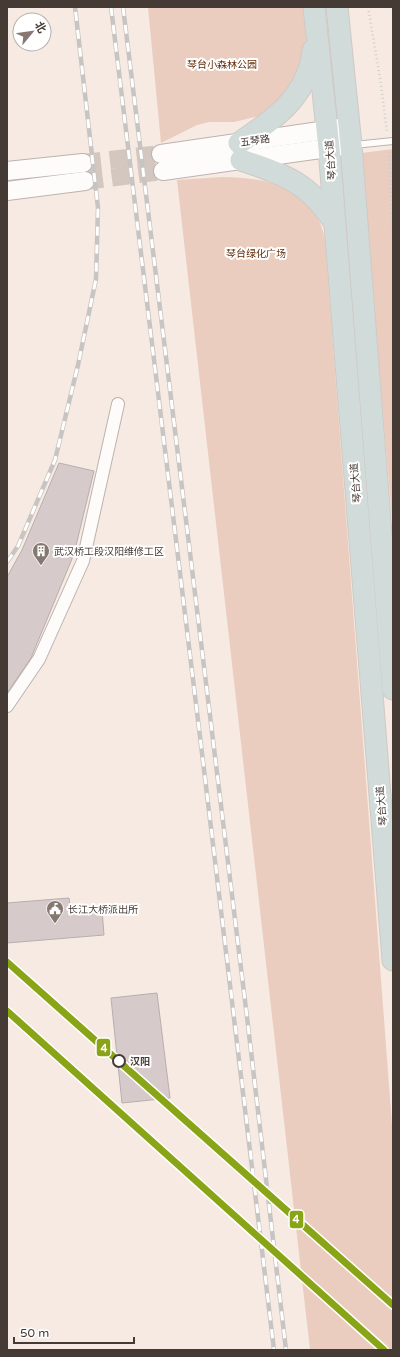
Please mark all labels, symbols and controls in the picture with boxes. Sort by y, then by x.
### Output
north arrow [12,12,52,52]
text: 北 [32,19,49,35]
park label: 琴台小森林公园 [187,59,257,71]
street label: 五琴路 [239,133,271,149]
street label: 琴台大道 [324,140,338,180]
park label: 琴台绿化广场 [226,248,286,260]
street label: 琴台大道 [348,462,364,503]
building icon: 武汉桥工段汉阳维修工区 [31,541,51,566]
place label: 武汉桥工段汉阳维修工区 [54,546,164,558]
street label: 琴台大道 [374,785,390,826]
public building icon: 长江大桥派出所 [45,899,65,924]
place label: 长江大桥派出所 [68,904,138,916]
line badge: 4 [96,1038,111,1057]
text: 4 [101,1042,108,1055]
marker: 汉阳 [112,1054,126,1068]
place label: 汉阳 [130,1056,150,1068]
line badge: 4 [289,1210,304,1229]
text: 4 [293,1213,300,1226]
scale bar [14,1319,134,1345]
text: 50 m [20,1326,49,1340]

